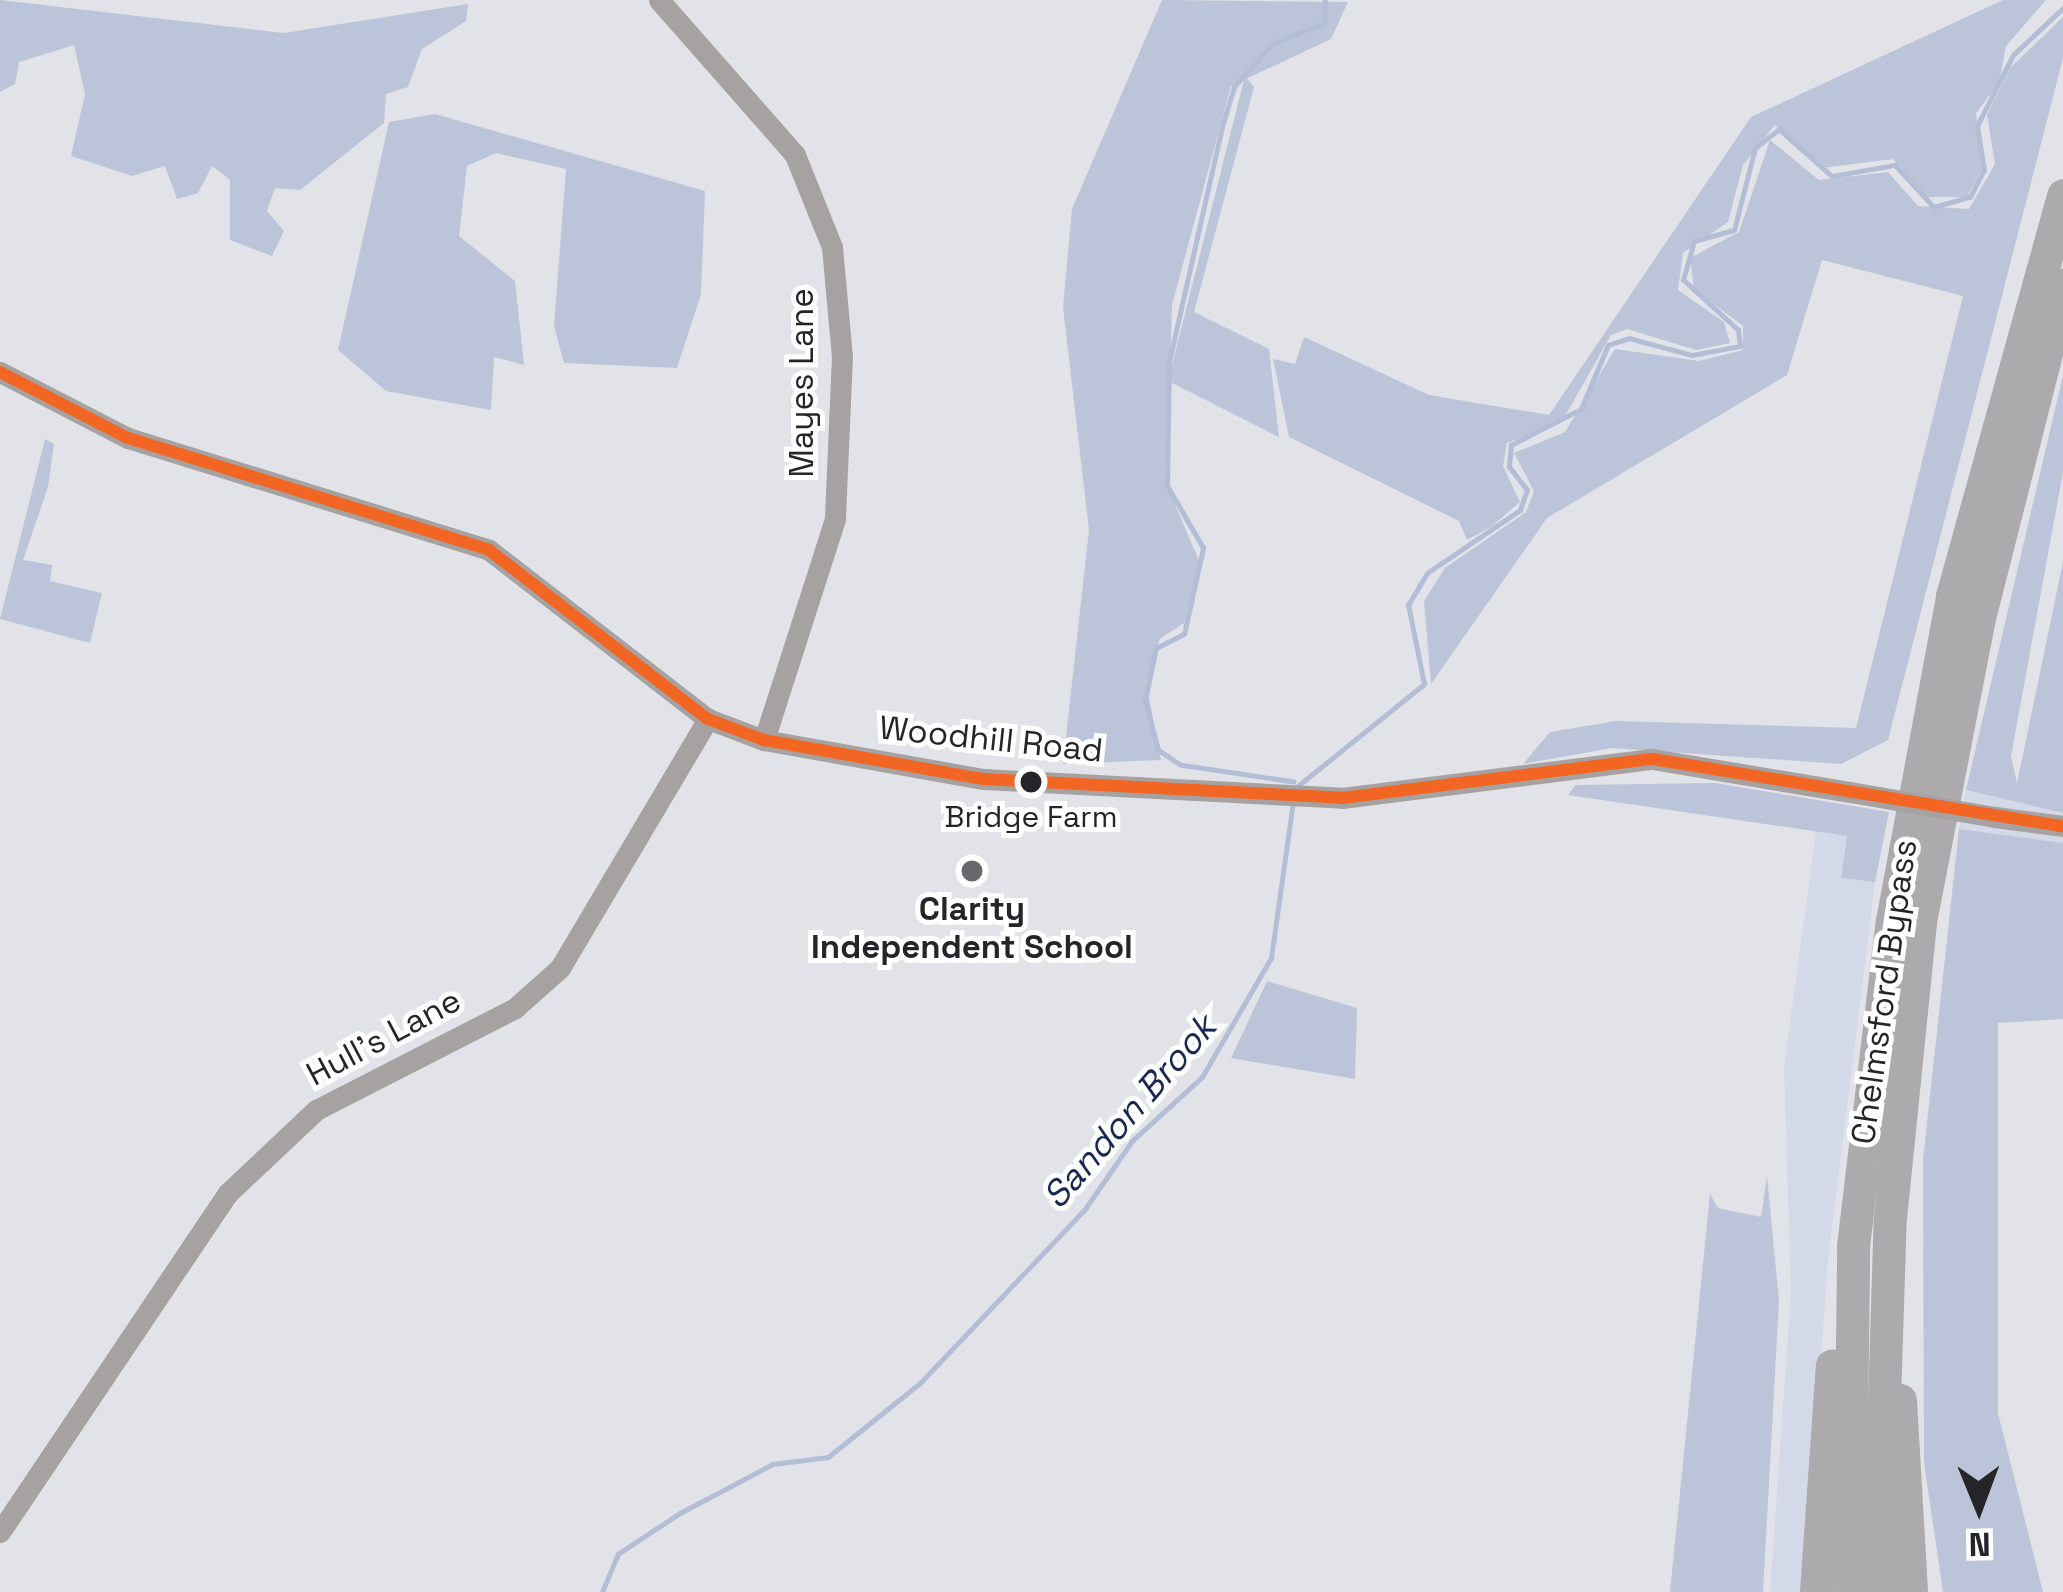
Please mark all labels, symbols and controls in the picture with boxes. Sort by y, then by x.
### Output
street label: Mayes Lane [783,288,823,478]
street label: Woodhill Road [877,709,1105,771]
marker: Bridge Farm [1020,771,1042,793]
place label: Bridge Farm [945,799,1117,835]
street label: Chelmsford Bypass [1844,837,1926,1147]
marker: Clarity Independent School [959,858,985,884]
place label: Clarity Independent School [811,890,1133,968]
street label: Hull's Lane [300,981,468,1095]
water label: Sandon Brook [1034,1006,1226,1218]
north arrow [1919,1448,2039,1568]
text: N [1968,1523,1991,1565]

